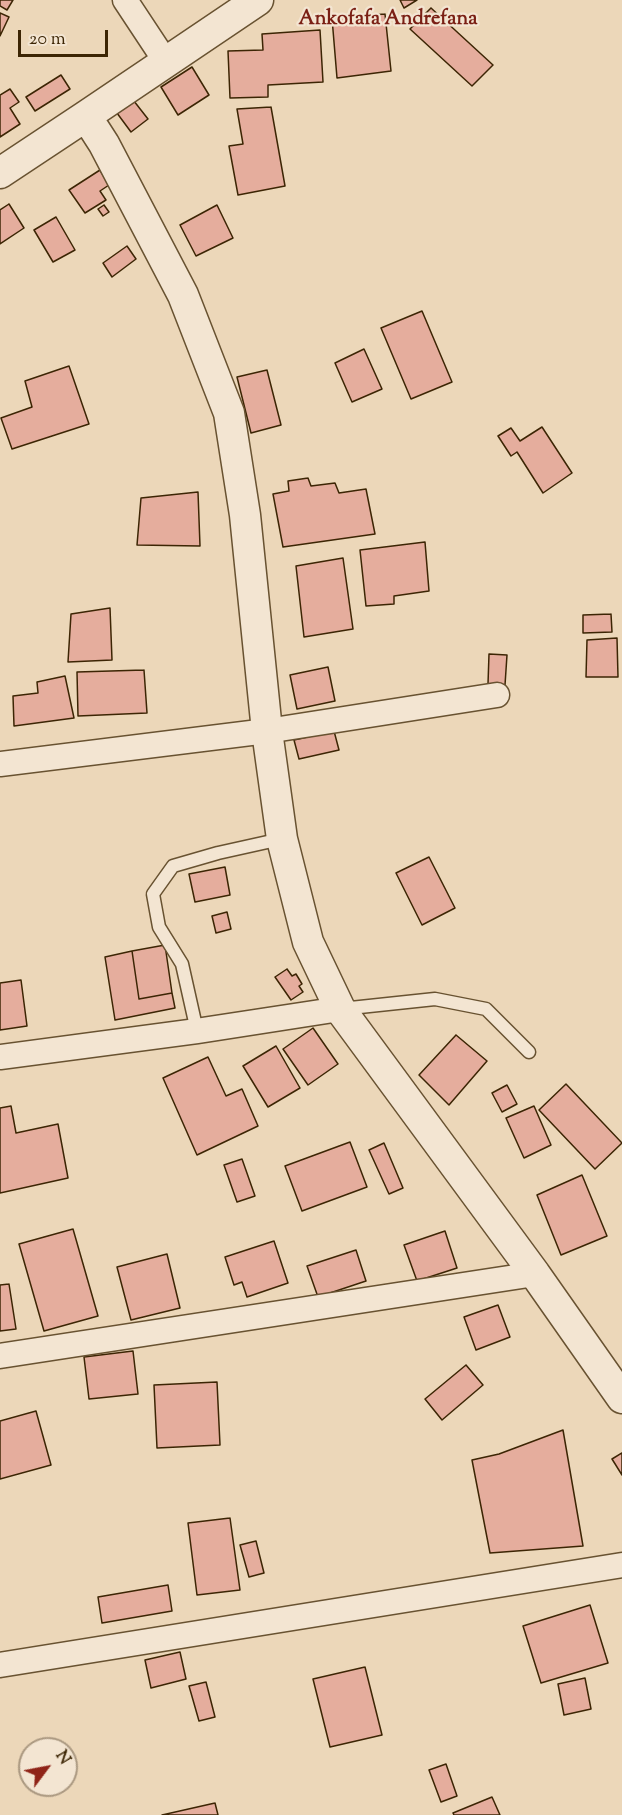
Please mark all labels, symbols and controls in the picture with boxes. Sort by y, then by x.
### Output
district label: Ankofafa Andrefana [299,9,477,33]
scale bar [21,18,111,56]
text: 20 m [29,27,66,53]
north arrow [18,1737,78,1797]
text: N [49,1747,75,1770]

